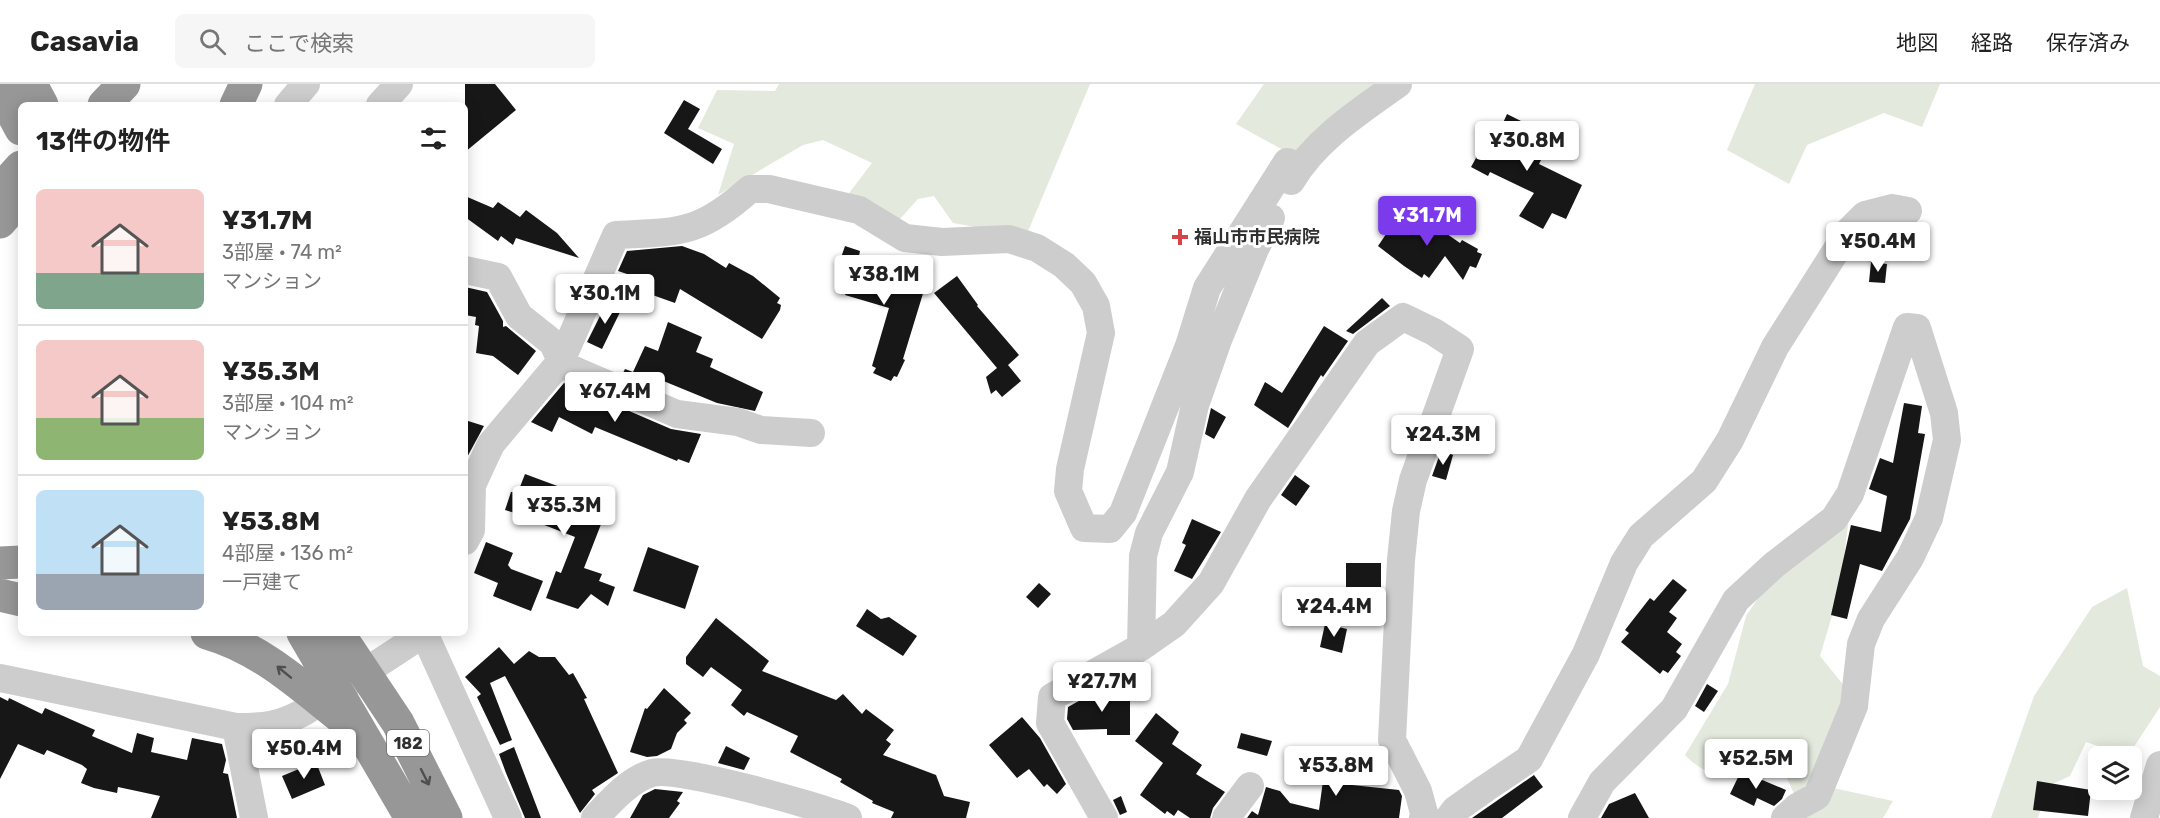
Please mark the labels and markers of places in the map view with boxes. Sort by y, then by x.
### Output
pin: ¥30.8M [1478,121,1576,172]
pin: ¥31.7M [1378,196,1476,247]
pin: ¥50.4M [1829,222,1927,273]
place label: 福山市市民病院 [1194,226,1320,248]
marker: 福山市市民病院 [1171,228,1189,246]
pin: ¥38.1M [835,255,933,306]
pin: ¥30.1M [556,274,654,325]
pin: ¥67.4M [566,372,664,423]
pin: ¥24.3M [1394,415,1492,466]
pin: ¥35.3M [515,486,613,537]
pin: ¥24.4M [1285,587,1383,638]
pin: ¥27.7M [1053,662,1151,713]
pin: ¥50.4M [255,729,353,780]
pin: ¥52.5M [1707,739,1805,790]
pin: ¥53.8M [1287,746,1385,797]

